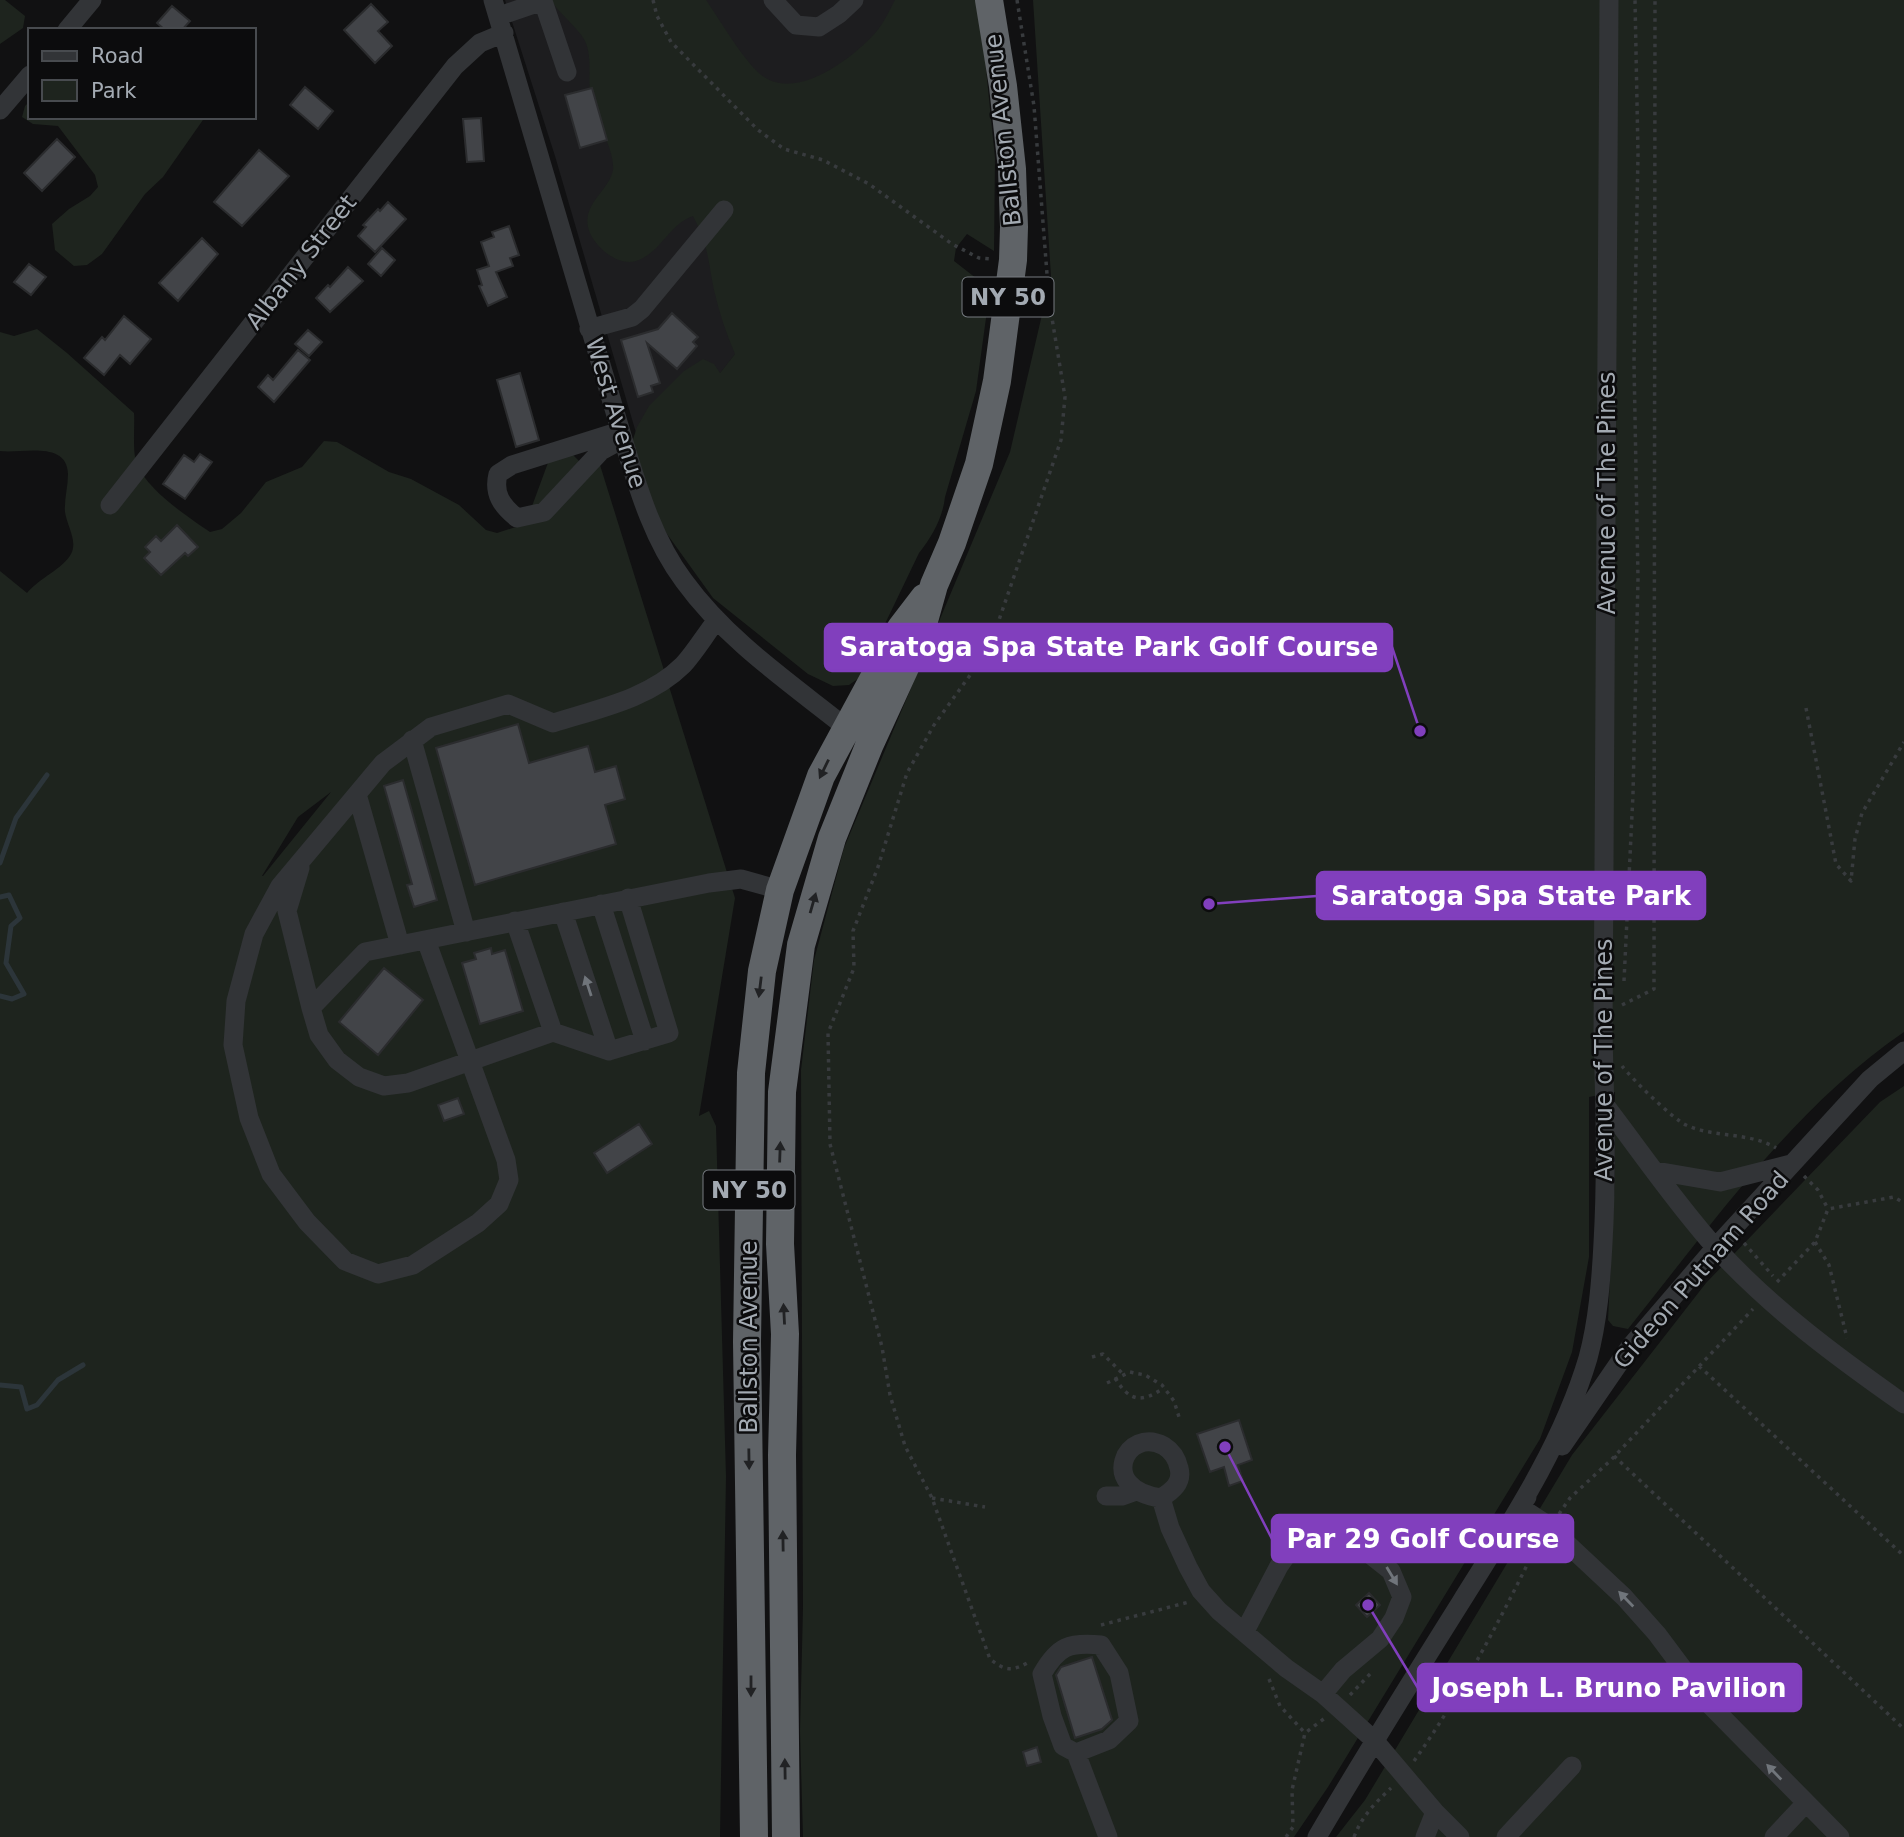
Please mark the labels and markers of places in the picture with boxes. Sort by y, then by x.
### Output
callout: Saratoga Spa State Park Golf Course [825,624,1392,671]
callout: Saratoga Spa State Park [1317,872,1705,919]
callout: Par 29 Golf Course [1272,1515,1573,1562]
callout: Joseph L. Bruno Pavilion [1418,1664,1801,1711]

